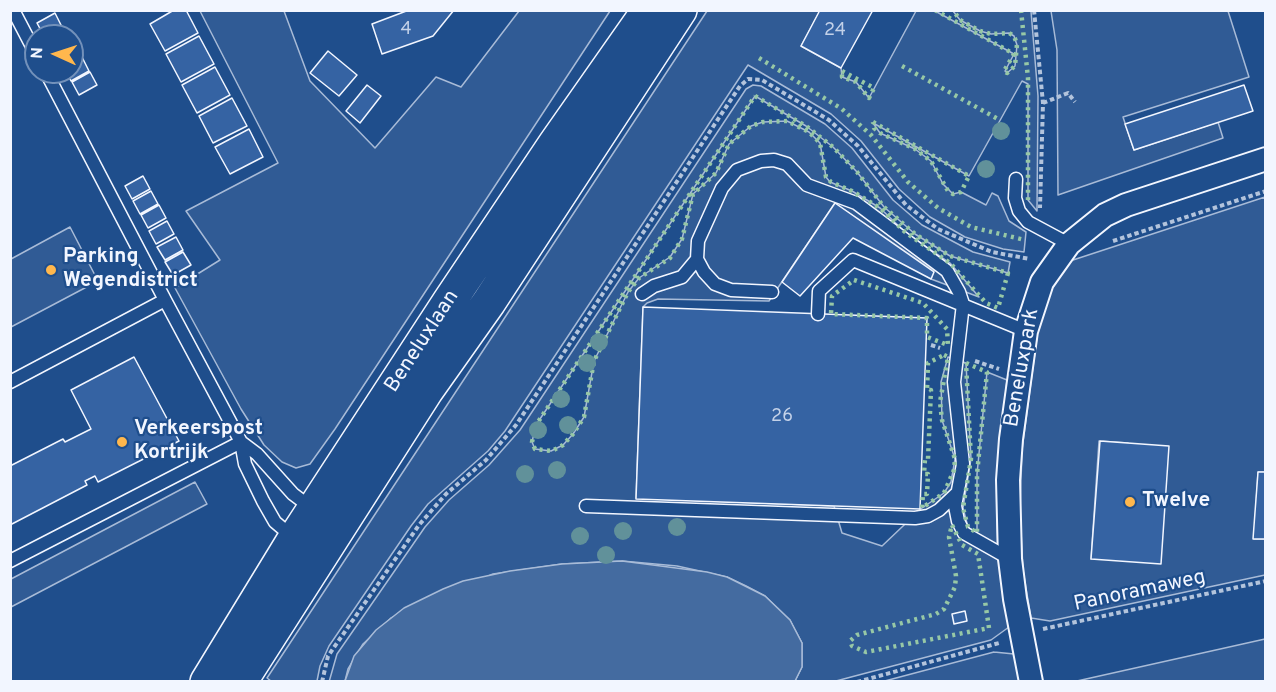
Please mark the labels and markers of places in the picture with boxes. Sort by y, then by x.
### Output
place label: Parking Wegendistrict [63,245,198,295]
marker: Parking Wegendistrict [44,263,58,277]
place label: Verkeerspost Kortrijk [134,417,263,467]
marker: Verkeerspost Kortrijk [115,435,129,449]
place label: Twelve [1142,489,1210,515]
marker: Twelve [1123,495,1137,509]

